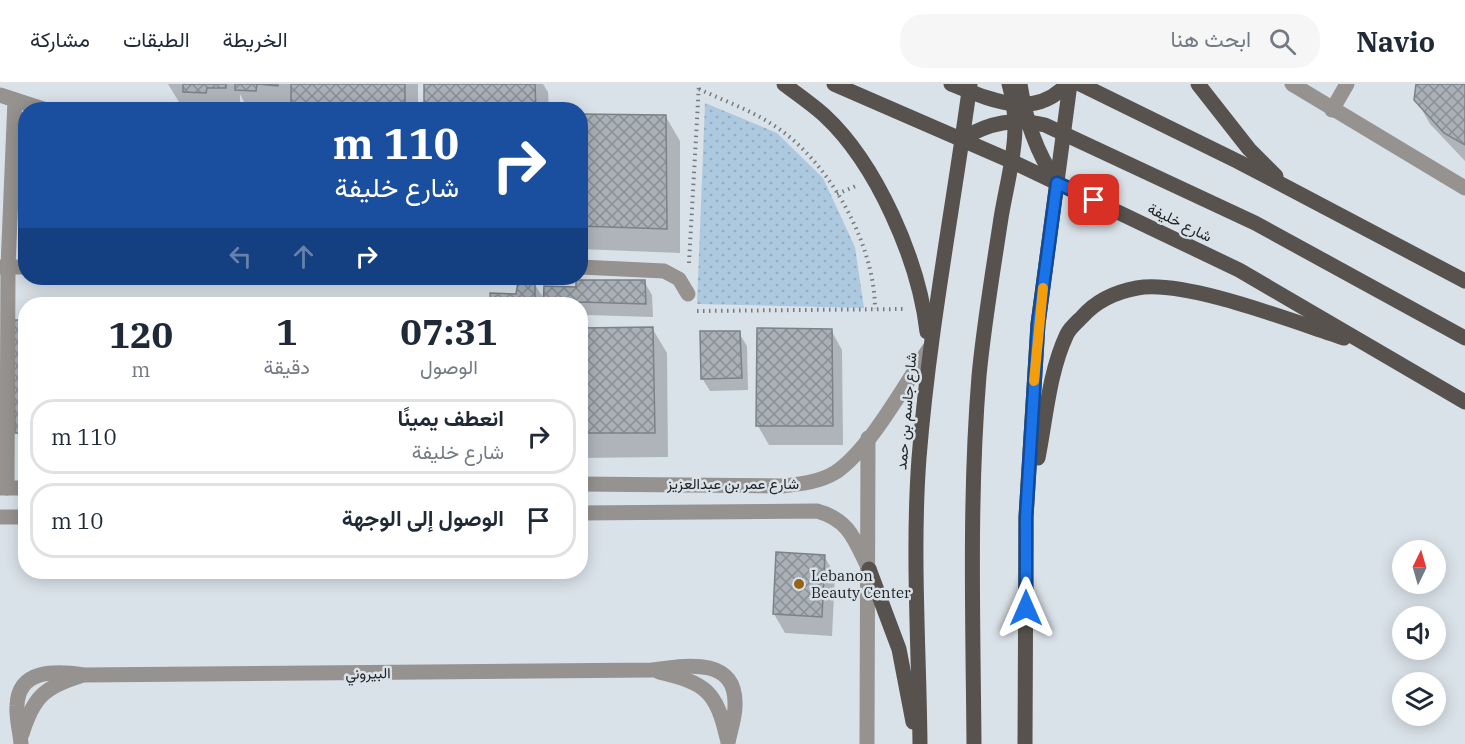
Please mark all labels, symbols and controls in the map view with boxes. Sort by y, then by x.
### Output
search box [900,14,1320,68]
text: Navio [1356,23,1435,60]
text: ابحث هنا [1171,24,1251,53]
text: مشاركة [30,25,90,53]
text: الطبقات [123,25,190,53]
text: الخريطة [223,25,288,53]
icon: search [1266,25,1299,58]
text: 110 m [333,116,459,171]
icon: right [480,126,558,204]
text: شارع خليفة [335,169,459,204]
pin [1068,174,1119,225]
icon: arrive [1077,183,1110,216]
street label: شارع خليفة [1144,198,1215,248]
icon: left [224,240,257,273]
icon: ahead [287,240,320,273]
icon: right [350,240,383,273]
text: 1 [276,308,298,355]
text: 07:31 [400,308,498,355]
text: 120 [108,311,173,358]
street label: شارع جاسم بن حمد [891,351,923,471]
text: دقيقة [264,353,310,380]
text: الوصول [420,353,478,380]
text: m [131,356,150,383]
text: انعطف يمينًا [398,403,504,432]
icon: right [522,420,555,453]
text: 110 m [51,422,117,451]
text: شارع خليفة [412,438,504,465]
street label: شارع عمر بن عبدالعزيز [666,474,799,495]
text: الوصول إلى الوجهة [342,503,504,532]
icon: arrive [522,504,555,537]
text: 10 m [51,506,103,535]
north arrow [1392,540,1446,594]
map controls [1392,540,1446,726]
place label: Lebanon Beauty Center [811,566,911,602]
position arrow [994,576,1058,640]
marker: Lebanon Beauty Center [792,577,806,591]
button: sound [1392,606,1446,660]
street label: البيروني [345,663,391,687]
button: layers [1392,672,1446,726]

